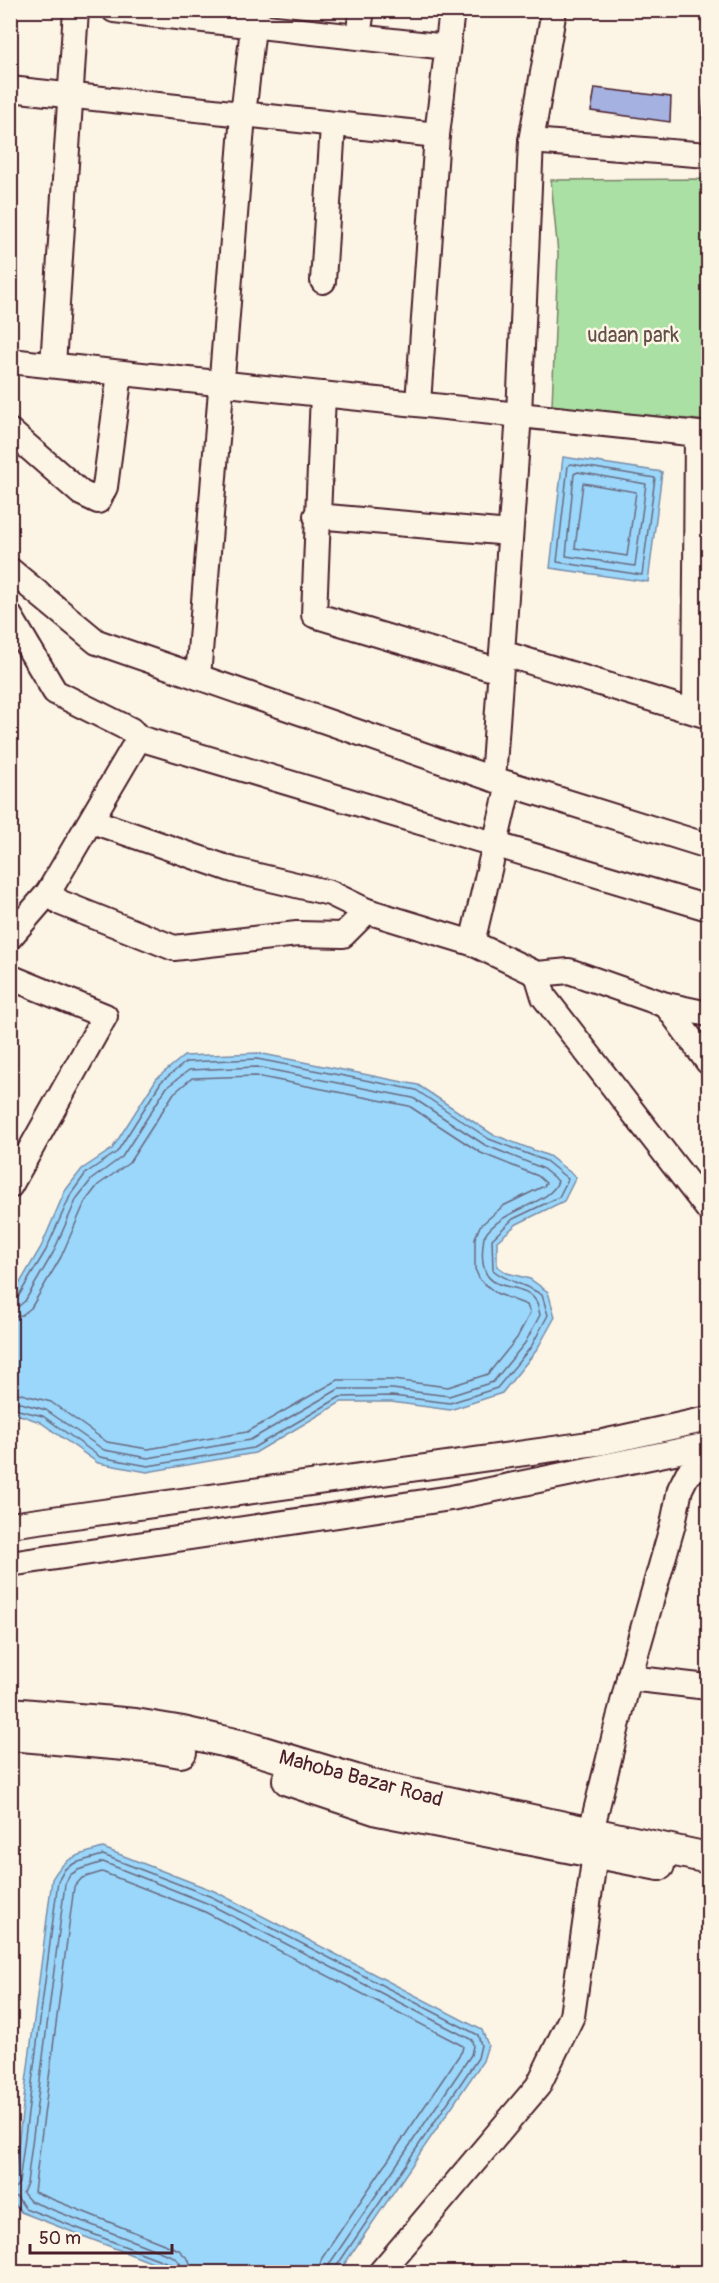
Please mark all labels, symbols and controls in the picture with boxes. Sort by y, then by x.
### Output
park label: udaan park [587,322,679,349]
street label: Mahoba Bazar Road [276,1744,446,1813]
scale bar [30,2217,172,2255]
text: 50 m [39,2227,81,2250]

